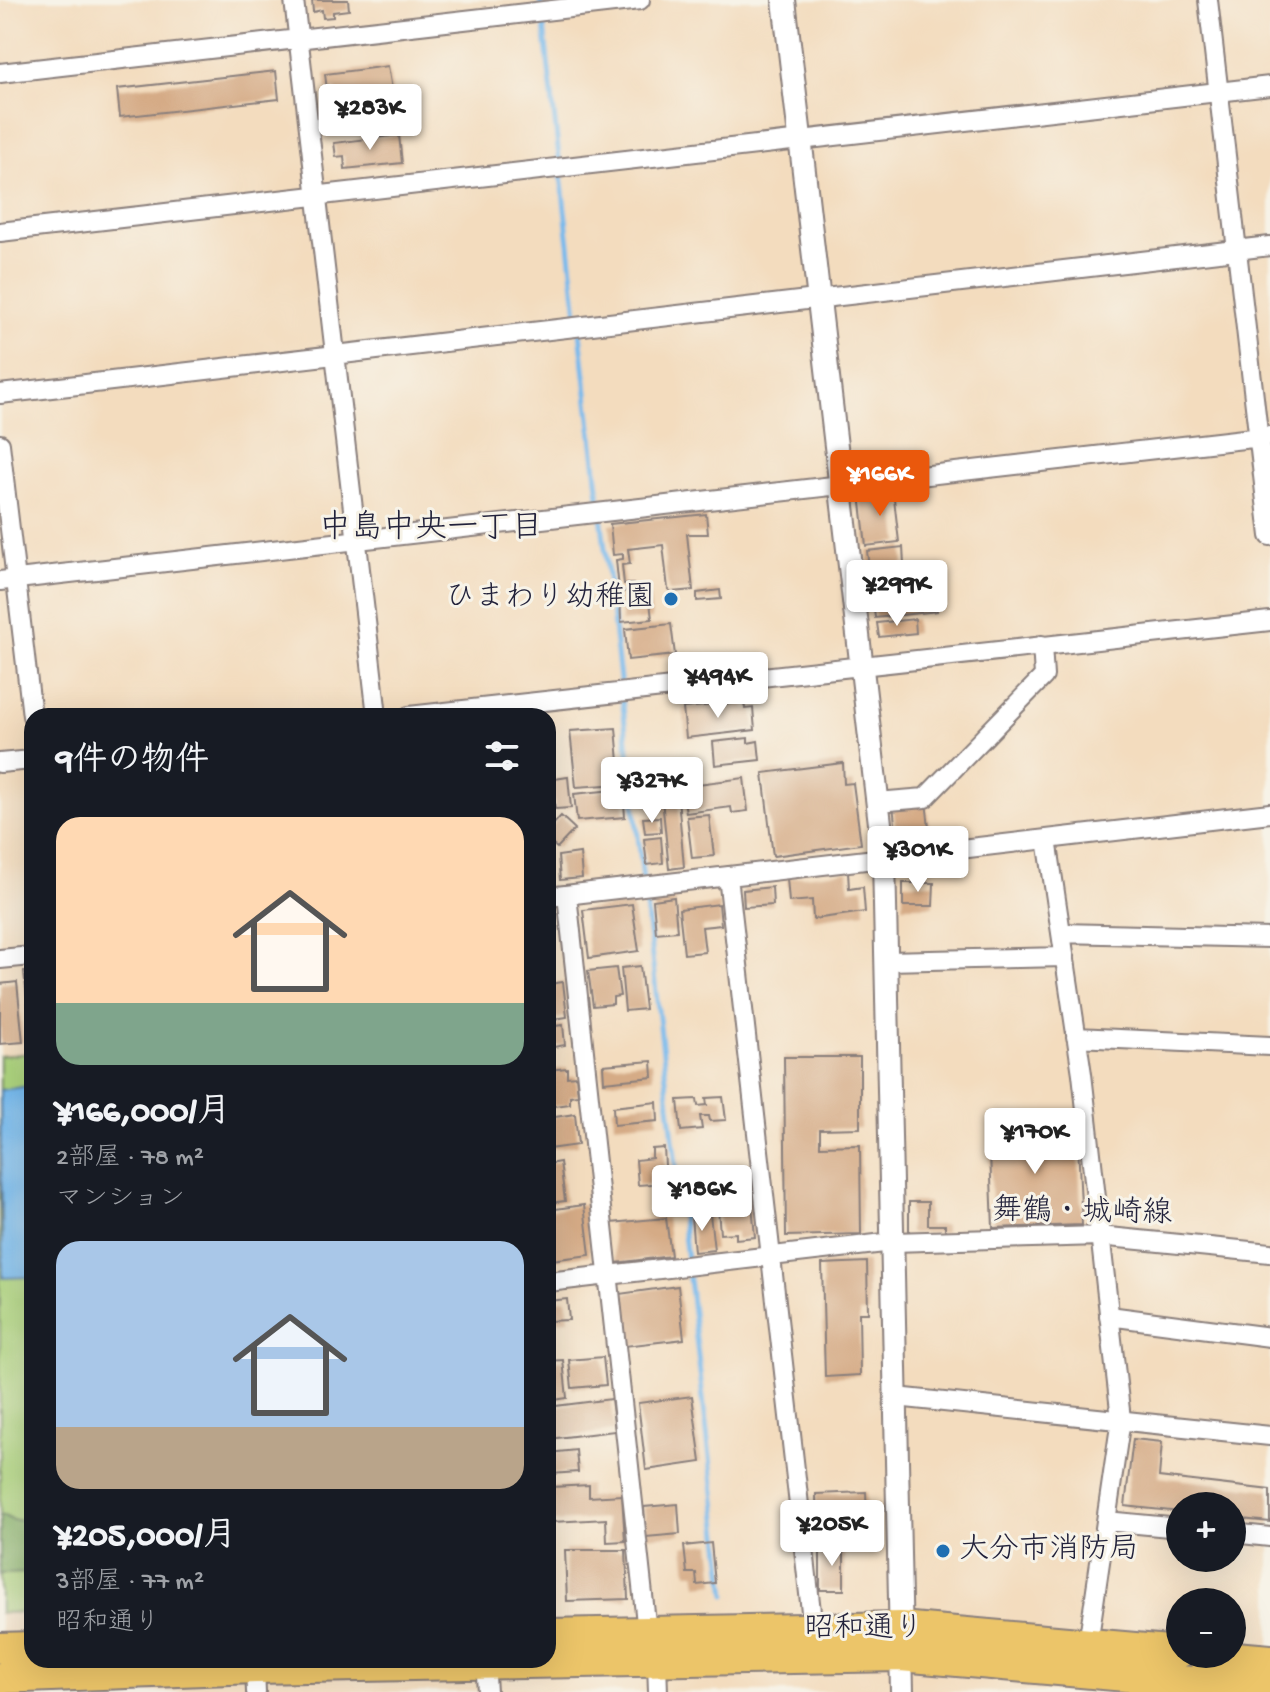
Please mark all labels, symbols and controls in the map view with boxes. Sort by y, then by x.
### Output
pin: ¥283K [314,84,426,152]
text: ¥283K [337,94,403,125]
pin: ¥166K [824,450,936,518]
text: ¥166K [848,460,912,491]
district label: 中島中央一丁目 [319,509,543,549]
pin: ¥299K [841,560,953,628]
text: ¥299K [864,570,930,601]
place label: ひまわり幼稚園 [445,581,655,617]
marker: ひまわり幼稚園 [662,590,680,608]
pin: ¥494K [662,652,774,720]
text: ¥494K [686,662,750,693]
icon: filters [480,734,524,778]
text: 9件の物件 [56,743,209,783]
pin: ¥327K [596,757,708,825]
text: ¥327K [619,767,685,798]
pin: ¥301K [862,826,974,894]
text: ¥301K [885,836,951,867]
icon: home [218,869,362,1013]
text: ¥166,000/月 [56,1094,231,1134]
pin: ¥170K [979,1108,1091,1176]
text: ¥170K [1002,1118,1068,1149]
text: 2部屋 · 78 m² [56,1144,204,1175]
pin: ¥186K [646,1165,758,1233]
text: ¥186K [670,1175,734,1206]
text: マンション [56,1185,185,1216]
street label: 舞鶴・城崎線 [992,1193,1172,1233]
icon: home [218,1293,362,1437]
map controls [1166,1492,1246,1668]
button: + [1166,1492,1246,1572]
pin: ¥205K [776,1500,888,1568]
text: ¥205K [798,1510,866,1541]
text: ¥205,000/月 [56,1518,236,1558]
place label: 大分市消防局 [959,1533,1139,1569]
marker: 大分市消防局 [934,1542,952,1560]
text: 3部屋 · 77 m² [56,1568,204,1599]
button: − [1166,1588,1246,1668]
text: 昭和通り [56,1609,160,1640]
street label: 昭和通り [804,1612,924,1648]

